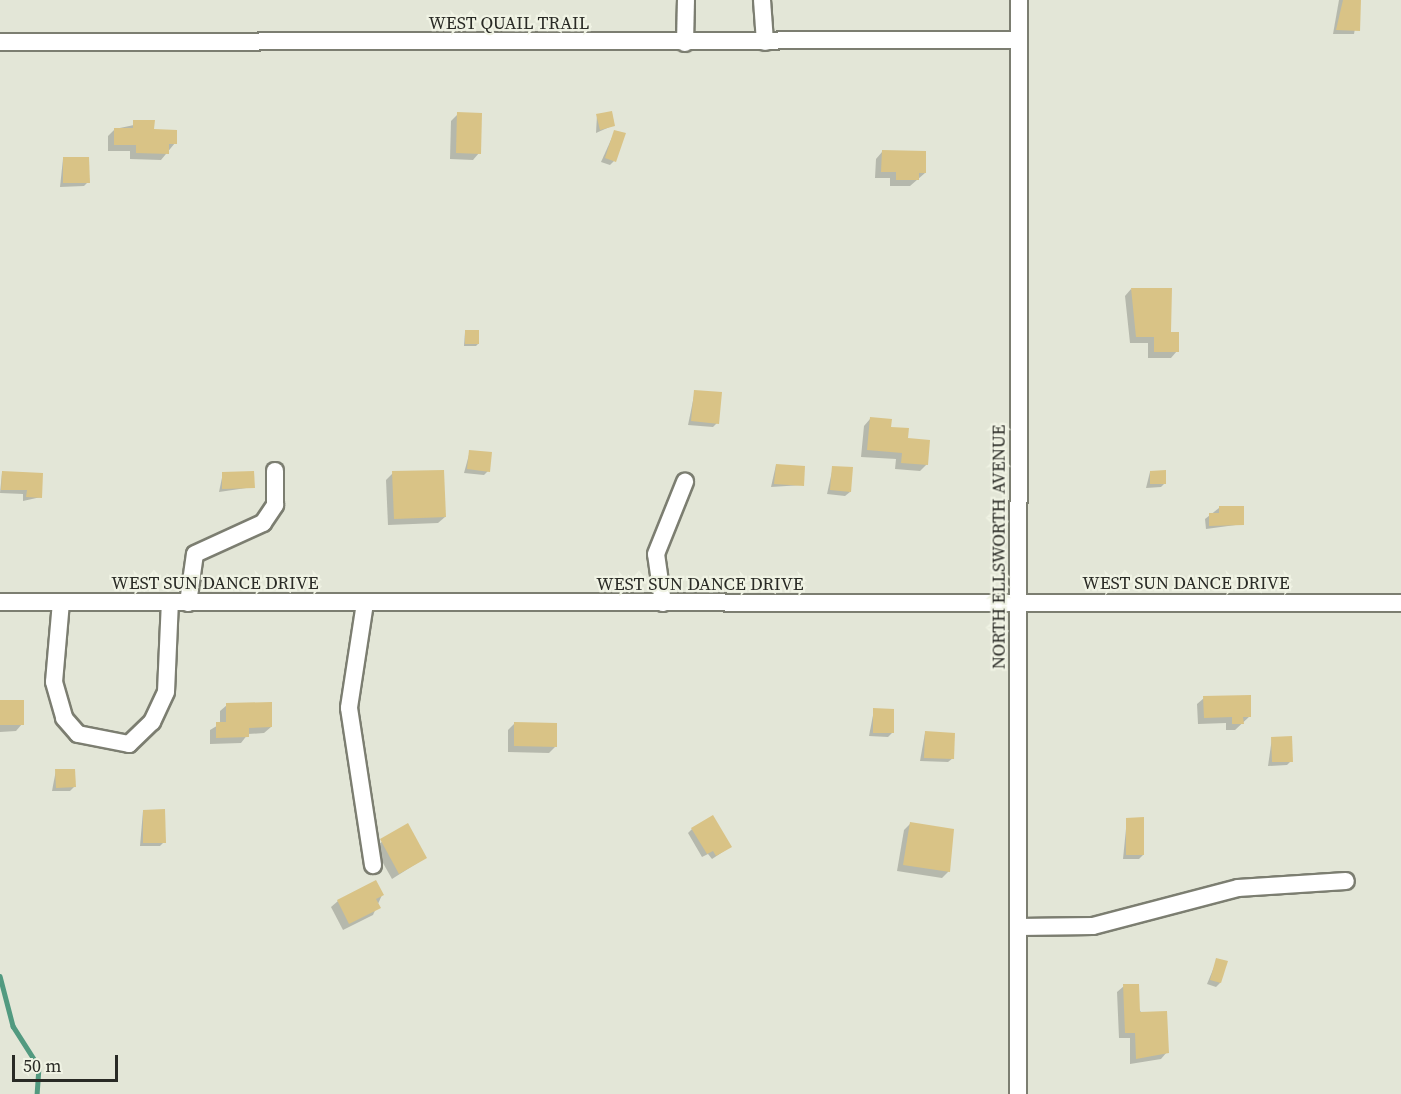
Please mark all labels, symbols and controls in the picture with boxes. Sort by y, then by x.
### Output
street label: WEST QUAIL TRAIL [428,12,590,34]
street label: NORTH ELLSWORTH AVENUE [988,425,1010,669]
street label: WEST SUN DANCE DRIVE [111,572,319,594]
street label: WEST SUN DANCE DRIVE [1082,572,1290,594]
street label: WEST SUN DANCE DRIVE [596,573,804,595]
scale bar [15,1043,122,1081]
text: 50 m [23,1053,61,1078]

